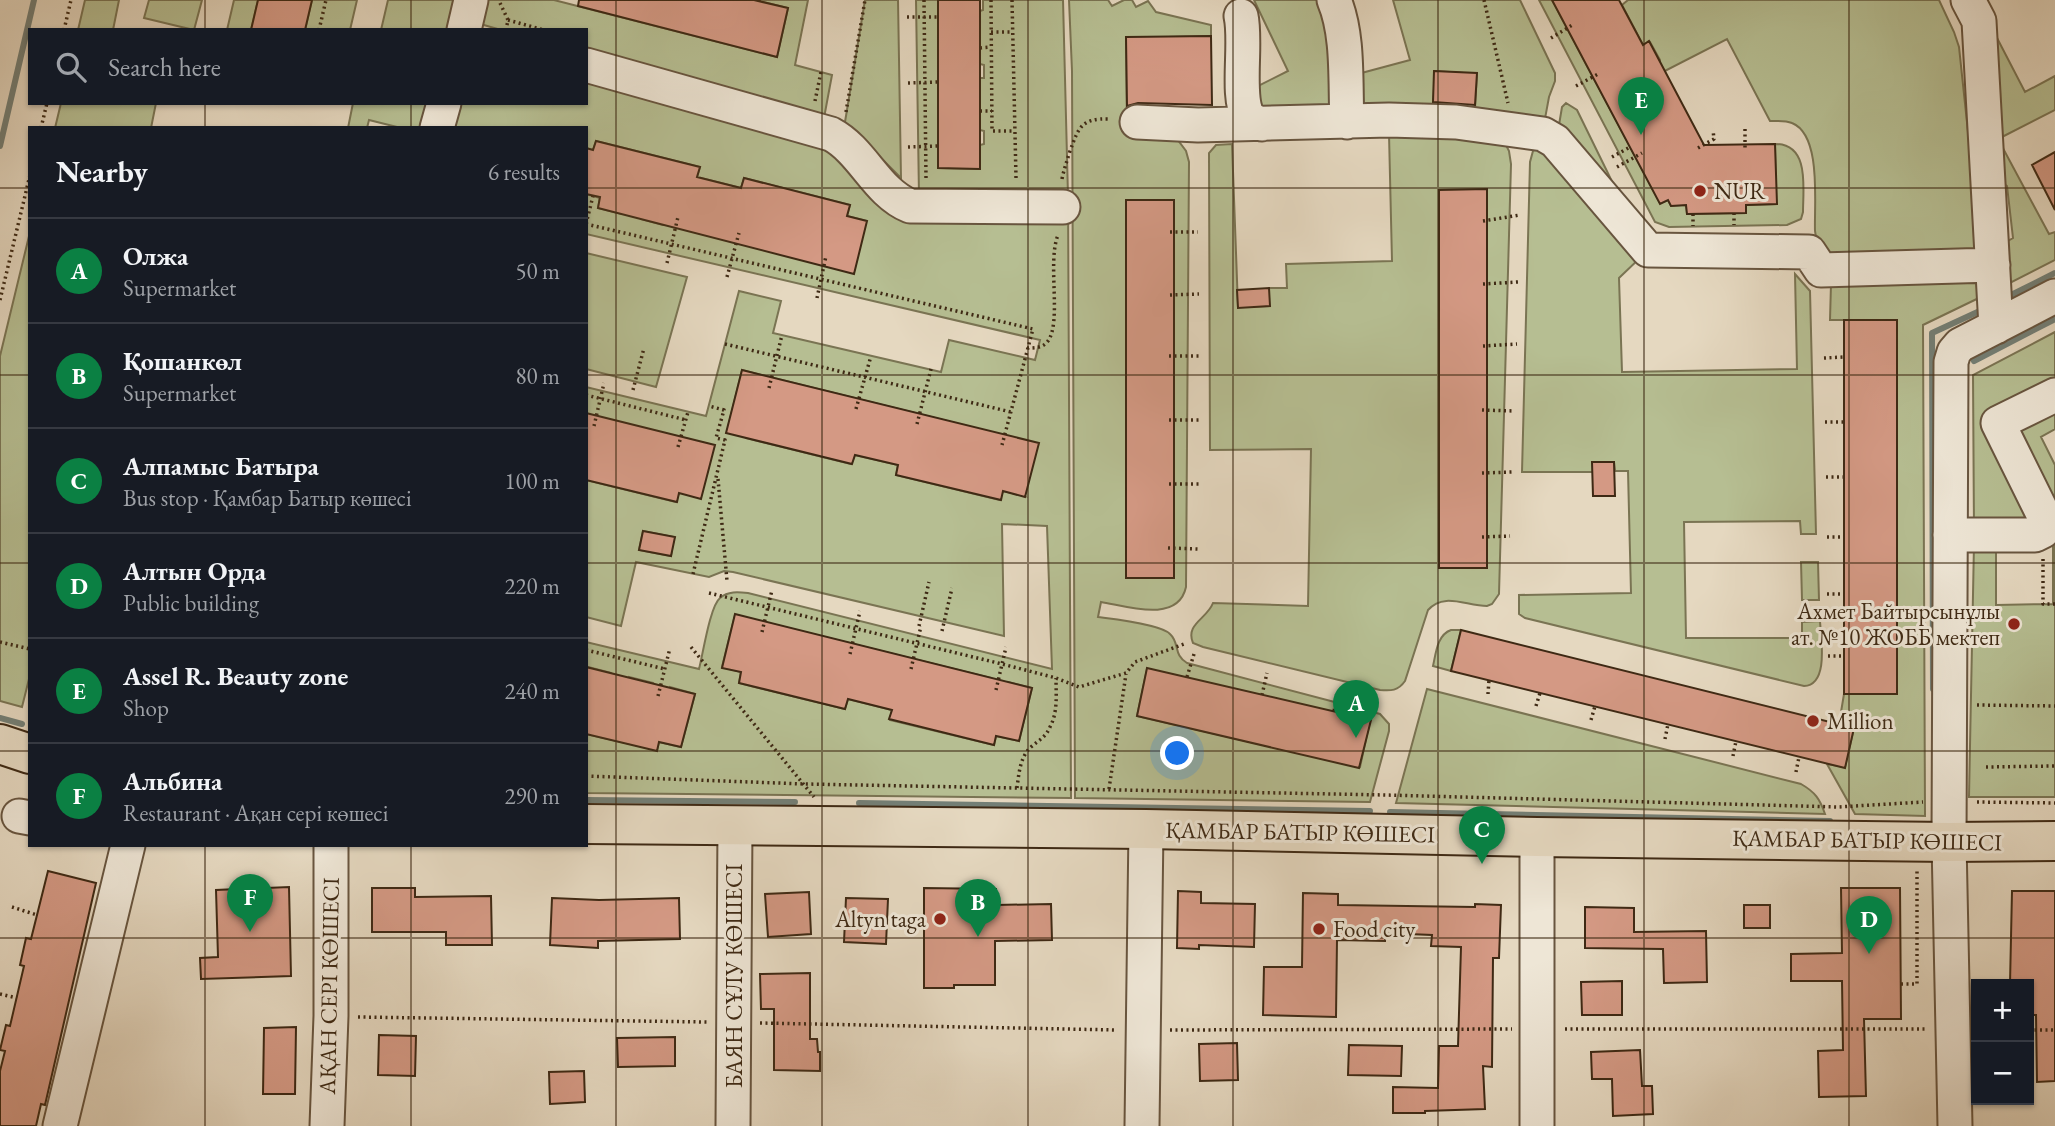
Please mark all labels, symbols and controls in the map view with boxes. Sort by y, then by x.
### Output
search box [28,28,588,105]
icon: search [52,48,90,86]
text: Search here [108,50,221,84]
pin: E [1618,77,1664,135]
text: Nearby [56,152,148,191]
text: 6 results [488,157,560,187]
place label: NUR [1714,176,1766,206]
marker: NUR [1692,183,1708,199]
text: Олжа [123,239,188,273]
text: A [71,256,87,286]
text: 50 m [515,256,560,286]
text: Supermarket [123,273,236,303]
text: Қошанкөл [123,344,242,378]
text: B [72,361,86,391]
text: 80 m [515,361,560,391]
text: Supermarket [123,378,236,408]
text: Алпамыс Батыра [123,449,319,483]
text: C [71,466,87,496]
text: 100 m [504,466,560,496]
text: Bus stop · Қамбар Батыр көшесі [123,483,412,513]
text: Алтын Орда [123,554,266,588]
text: D [70,571,88,601]
text: 220 m [504,571,560,601]
text: Public building [123,588,259,618]
place label: Ахмет Байтырсынұлы ат. №10 ЖОББ мектеп [1791,596,2000,652]
marker: Ахмет Байтырсынұлы ат. №10 ЖОББ мектеп [2006,616,2022,632]
text: Assel R. Beauty zone [123,659,348,693]
text: E [72,676,86,706]
text: 240 m [504,676,560,706]
pin: A [1333,680,1379,738]
text: Shop [123,693,169,723]
place label: Million [1827,706,1894,736]
marker: Million [1805,713,1821,729]
your location [1160,736,1194,770]
text: Альбина [123,764,222,798]
text: F [73,781,85,811]
text: 290 m [504,781,560,811]
text: Restaurant · Ақан сері көшесі [123,798,388,828]
pin: C [1459,806,1505,864]
street label: ҚАМБАР БАТЫР КӨШЕСІ [1165,815,1435,849]
street label: ҚАМБАР БАТЫР КӨШЕСІ [1732,823,2002,857]
street label: БАЯН СҰЛУ КӨШЕСІ [719,864,749,1088]
pin: F [227,874,273,932]
street label: АҚАН СЕРІ КӨШЕСІ [312,877,346,1096]
pin: B [955,879,1001,937]
pin: D [1846,896,1892,954]
place label: Altyn taga [834,904,927,934]
marker: Altyn taga [932,911,948,927]
place label: Food city [1333,914,1416,944]
marker: Food city [1311,921,1327,937]
map controls [1971,979,2034,1105]
button: + [1971,979,2034,1042]
button: − [1971,1042,2034,1105]

